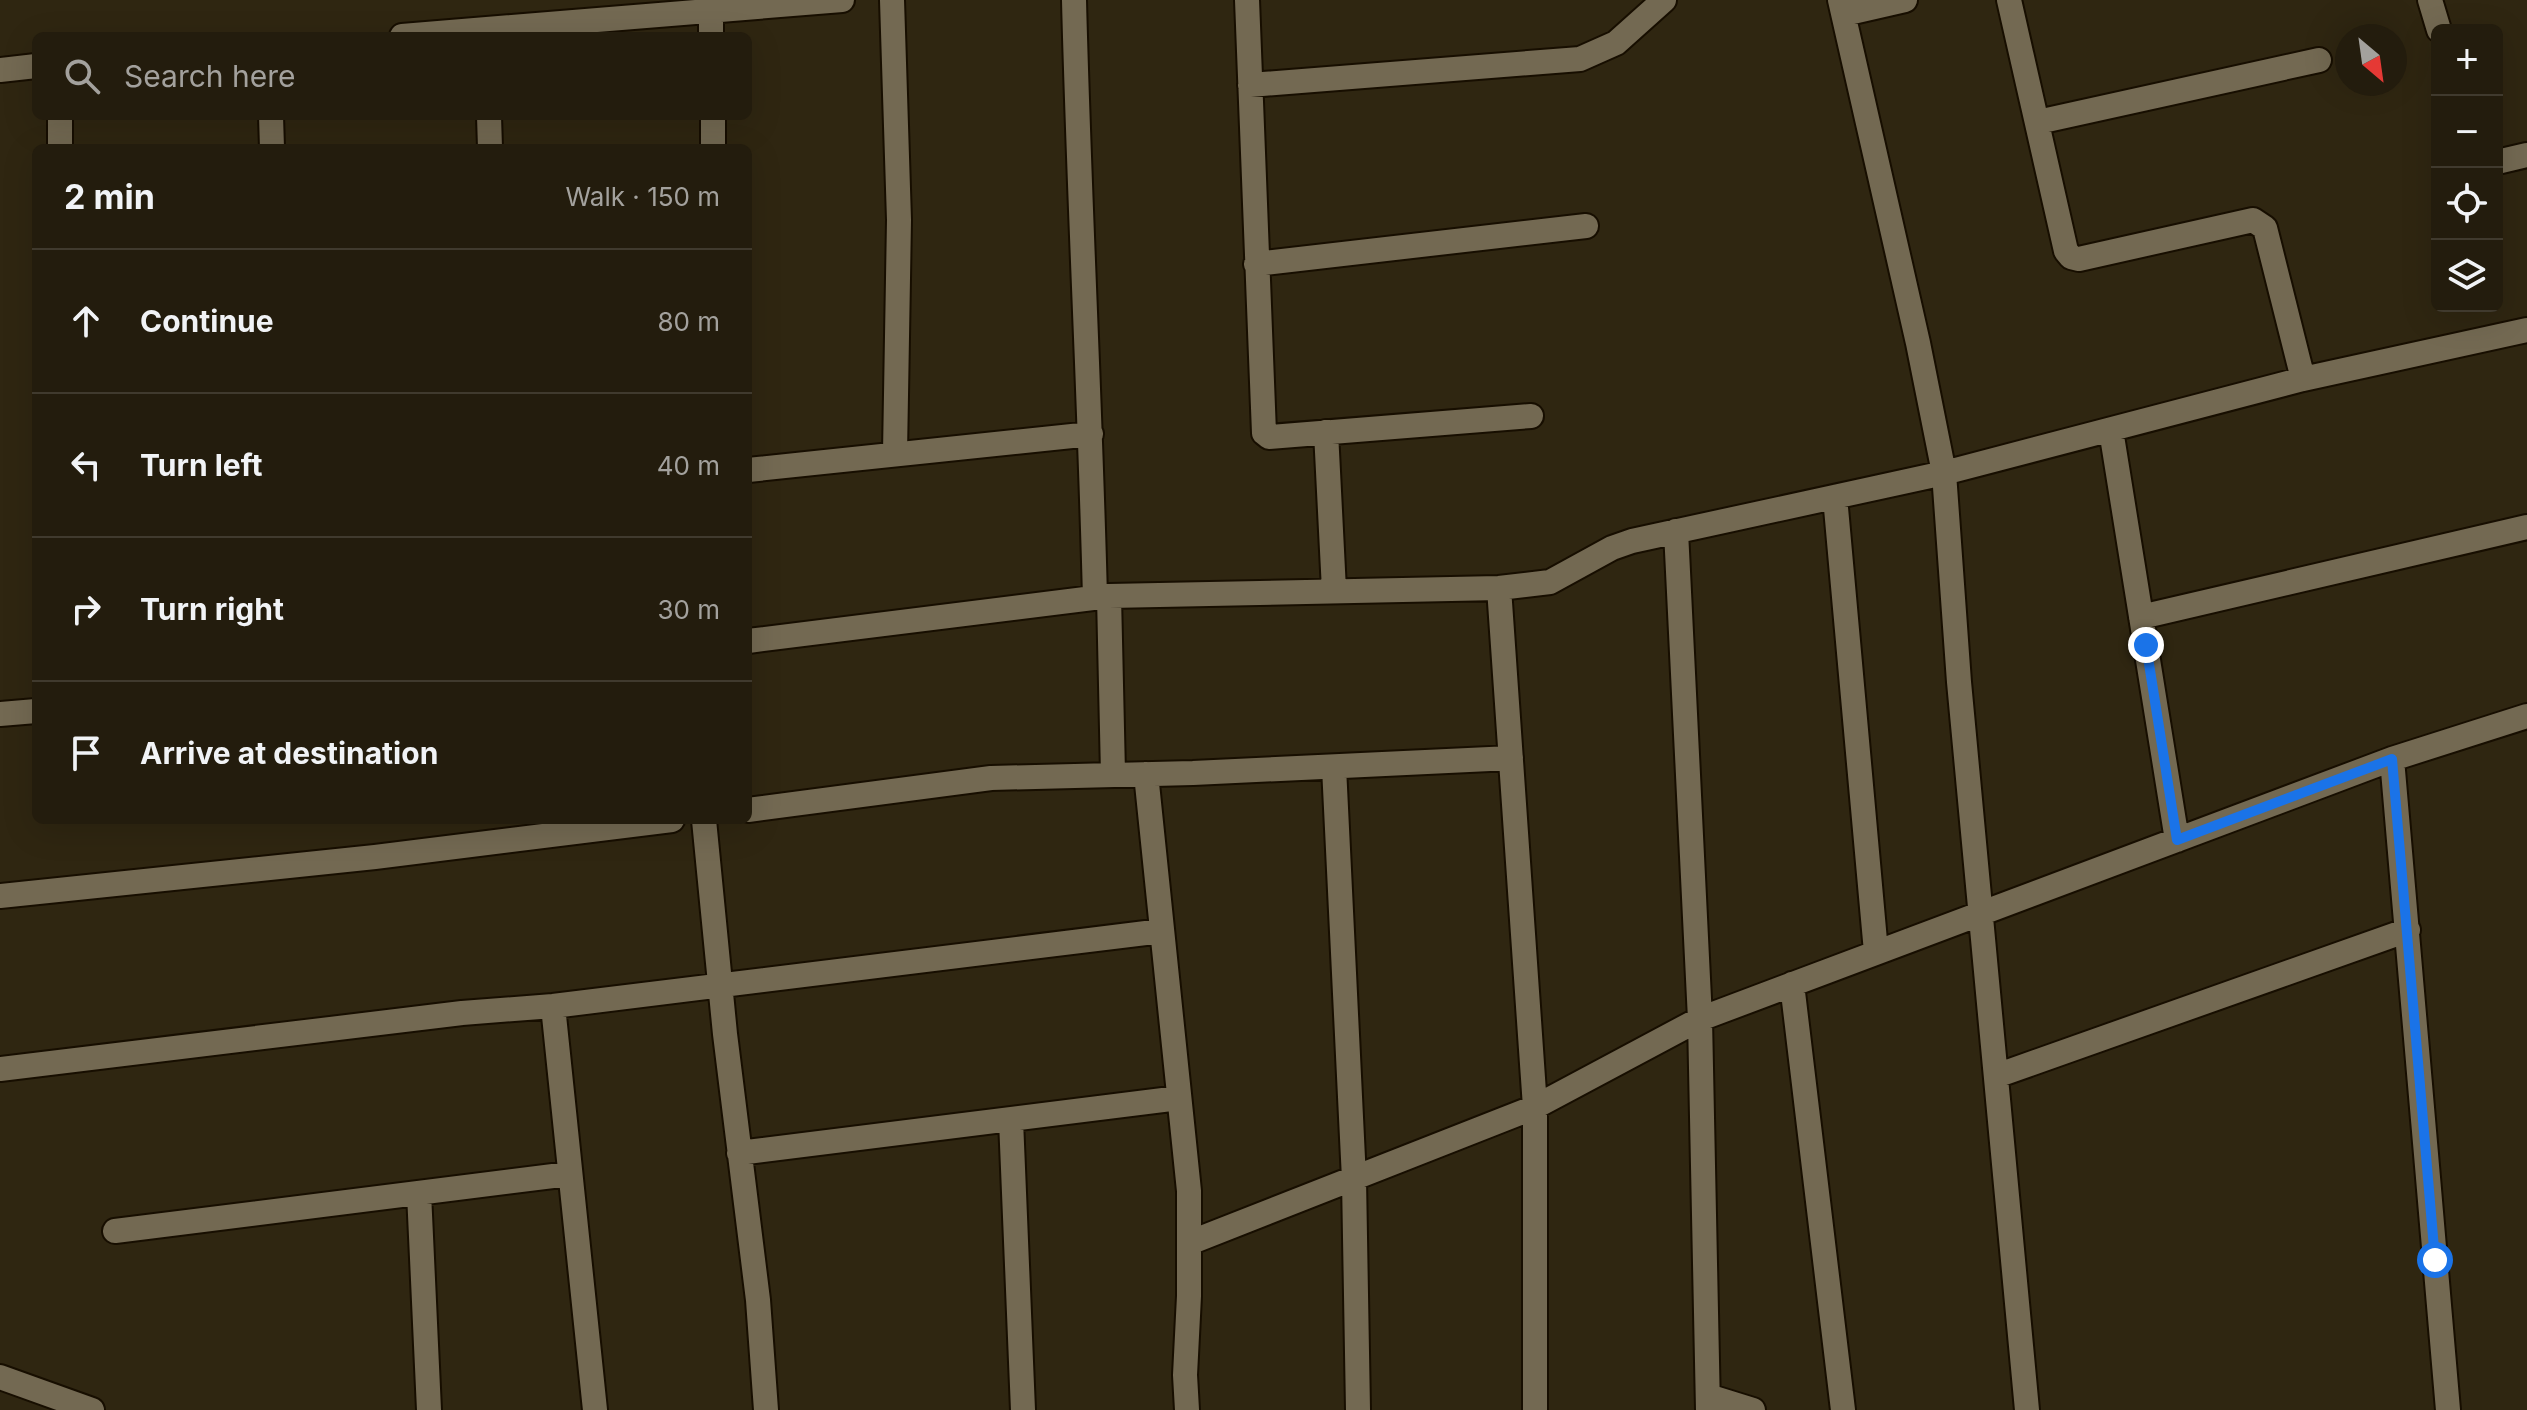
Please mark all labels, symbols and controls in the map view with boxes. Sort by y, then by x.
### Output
north arrow [2335,24,2407,96]
map controls [2431,24,2503,312]
button: + [2431,24,2503,96]
search box [32,32,752,120]
icon: search [60,54,104,98]
text: Search here [124,58,296,94]
button: − [2431,96,2503,168]
button: locate [2431,168,2503,240]
text: 2 min [64,176,155,217]
text: Walk · 150 m [566,181,720,212]
button: layers [2431,240,2503,312]
icon: ahead [64,299,108,343]
text: Continue [140,303,274,339]
text: 80 m [657,306,720,337]
icon: left [64,443,108,487]
text: Turn left [140,447,262,483]
text: 40 m [657,450,720,481]
icon: right [64,587,108,631]
text: Turn right [140,591,284,627]
text: 30 m [657,594,720,625]
route end [2128,627,2164,663]
icon: arrive [64,731,108,775]
text: Arrive at destination [140,735,438,771]
route start [2417,1242,2453,1278]

